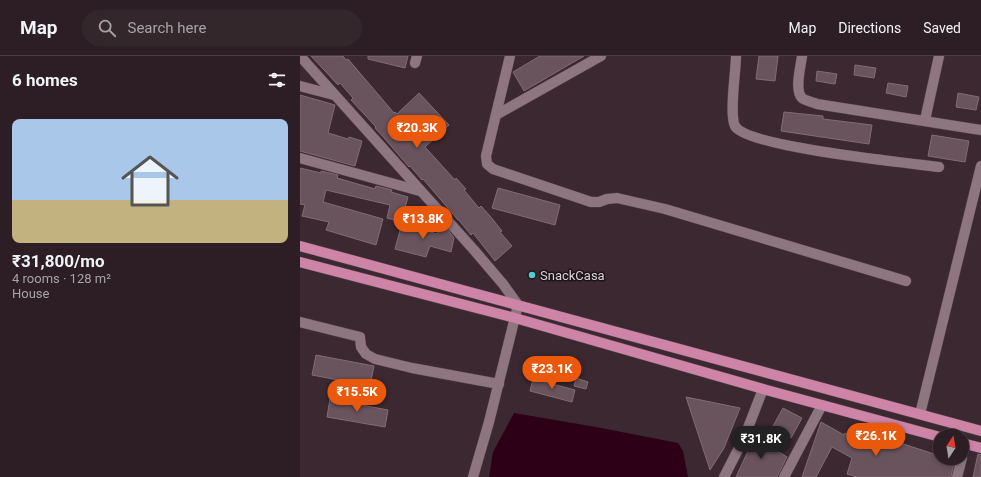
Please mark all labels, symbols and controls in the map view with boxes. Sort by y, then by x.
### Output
search box [82,10,362,46]
text: Map [20,16,58,39]
icon: search [96,17,118,39]
text: Search here [128,19,206,37]
text: Map [789,20,816,36]
text: Directions [838,20,901,36]
text: Saved [923,20,961,36]
icon: filters [266,69,288,91]
text: 6 homes [12,70,78,90]
pin: ₹20.3K [384,115,450,149]
text: ₹20.3K [396,120,438,135]
icon: home [114,145,186,217]
pin: ₹13.8K [390,206,456,240]
text: ₹13.8K [402,211,444,226]
text: ₹31,800/mo [12,251,105,271]
place label: SnackCasa [540,268,605,283]
marker: SnackCasa [527,270,537,280]
text: 4 rooms · 128 m² [12,271,111,286]
text: House [12,286,49,301]
pin: ₹23.1K [519,356,585,390]
text: ₹23.1K [531,361,573,376]
pin: ₹15.5K [324,379,390,413]
text: ₹15.5K [336,384,378,399]
pin: ₹26.1K [843,423,909,457]
pin: ₹31.8K [728,426,794,460]
text: ₹26.1K [855,428,897,443]
north arrow [933,429,969,465]
map controls [933,429,969,465]
text: ₹31.8K [740,431,782,446]

